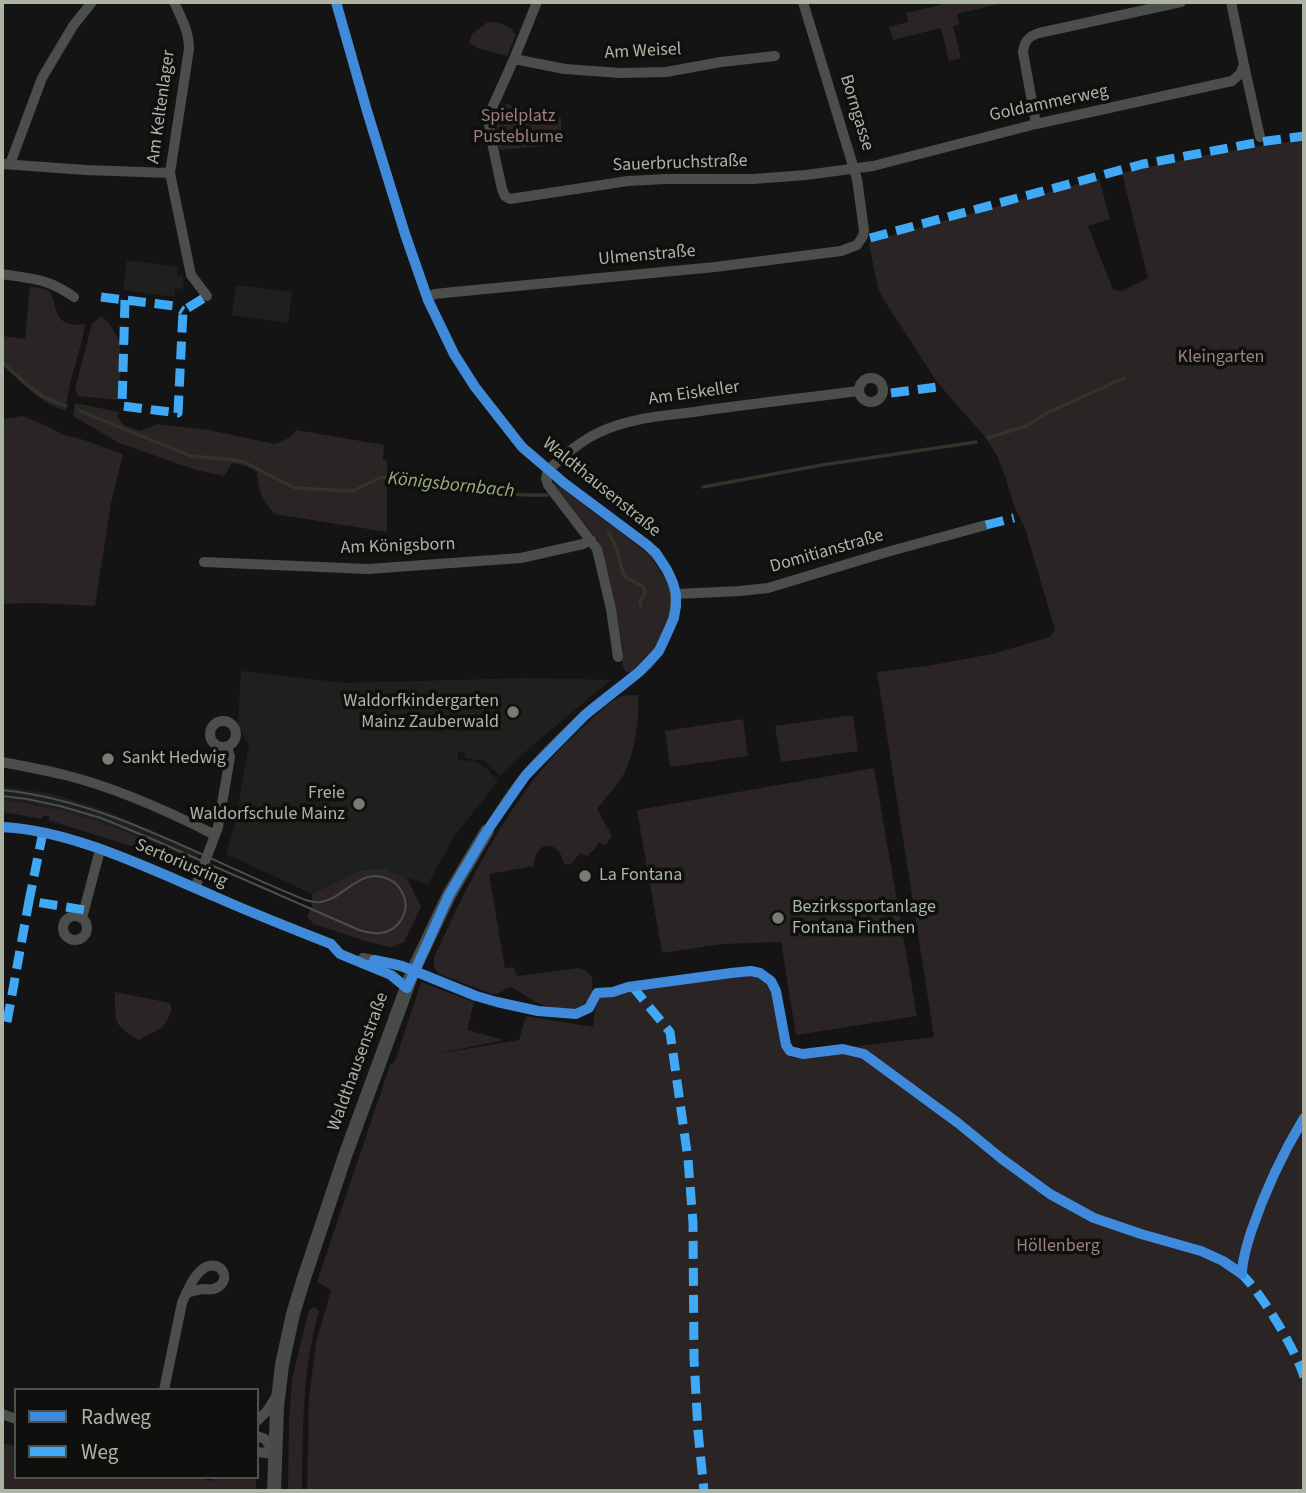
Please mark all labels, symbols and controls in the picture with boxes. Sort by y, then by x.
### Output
street label: Am Weisel [604,39,682,65]
street label: Am Keltenlager [143,49,181,165]
street label: Borngasse [834,72,878,154]
street label: Goldammerweg [988,81,1110,127]
park label: Spielplatz Pusteblume [473,106,563,148]
street label: Sauerbruchstraße [612,151,748,177]
street label: Ulmenstraße [598,241,696,271]
park label: Kleingarten [1178,347,1264,369]
street label: Am Eiskeller [647,377,741,411]
street label: Waldthausenstraße [537,434,665,542]
water label: Königsbornbach [386,468,516,504]
street label: Domitianstraße [768,525,886,579]
street label: Am Königsborn [340,534,456,560]
place label: Waldorfkindergarten Mainz Zauberwald [343,691,499,734]
marker: Waldorfkindergarten Mainz Zauberwald [505,704,521,720]
place label: Sankt Hedwig [122,748,226,770]
marker: Sankt Hedwig [100,751,116,767]
place label: Freie Waldorfschule Mainz [190,783,345,826]
marker: Freie Waldorfschule Mainz [351,796,367,812]
street label: Sertoriusring [132,835,230,893]
place label: La Fontana [599,865,682,887]
marker: La Fontana [577,868,593,884]
place label: Bezirkssportanlage Fontana Finthen [792,897,936,940]
marker: Bezirkssportanlage Fontana Finthen [770,910,786,926]
street label: Waldthausenstraße [324,990,394,1134]
park label: Höllenberg [1016,1236,1100,1258]
legend [14,1388,259,1479]
text: Radweg [81,1402,151,1432]
text: Weg [81,1437,118,1467]

